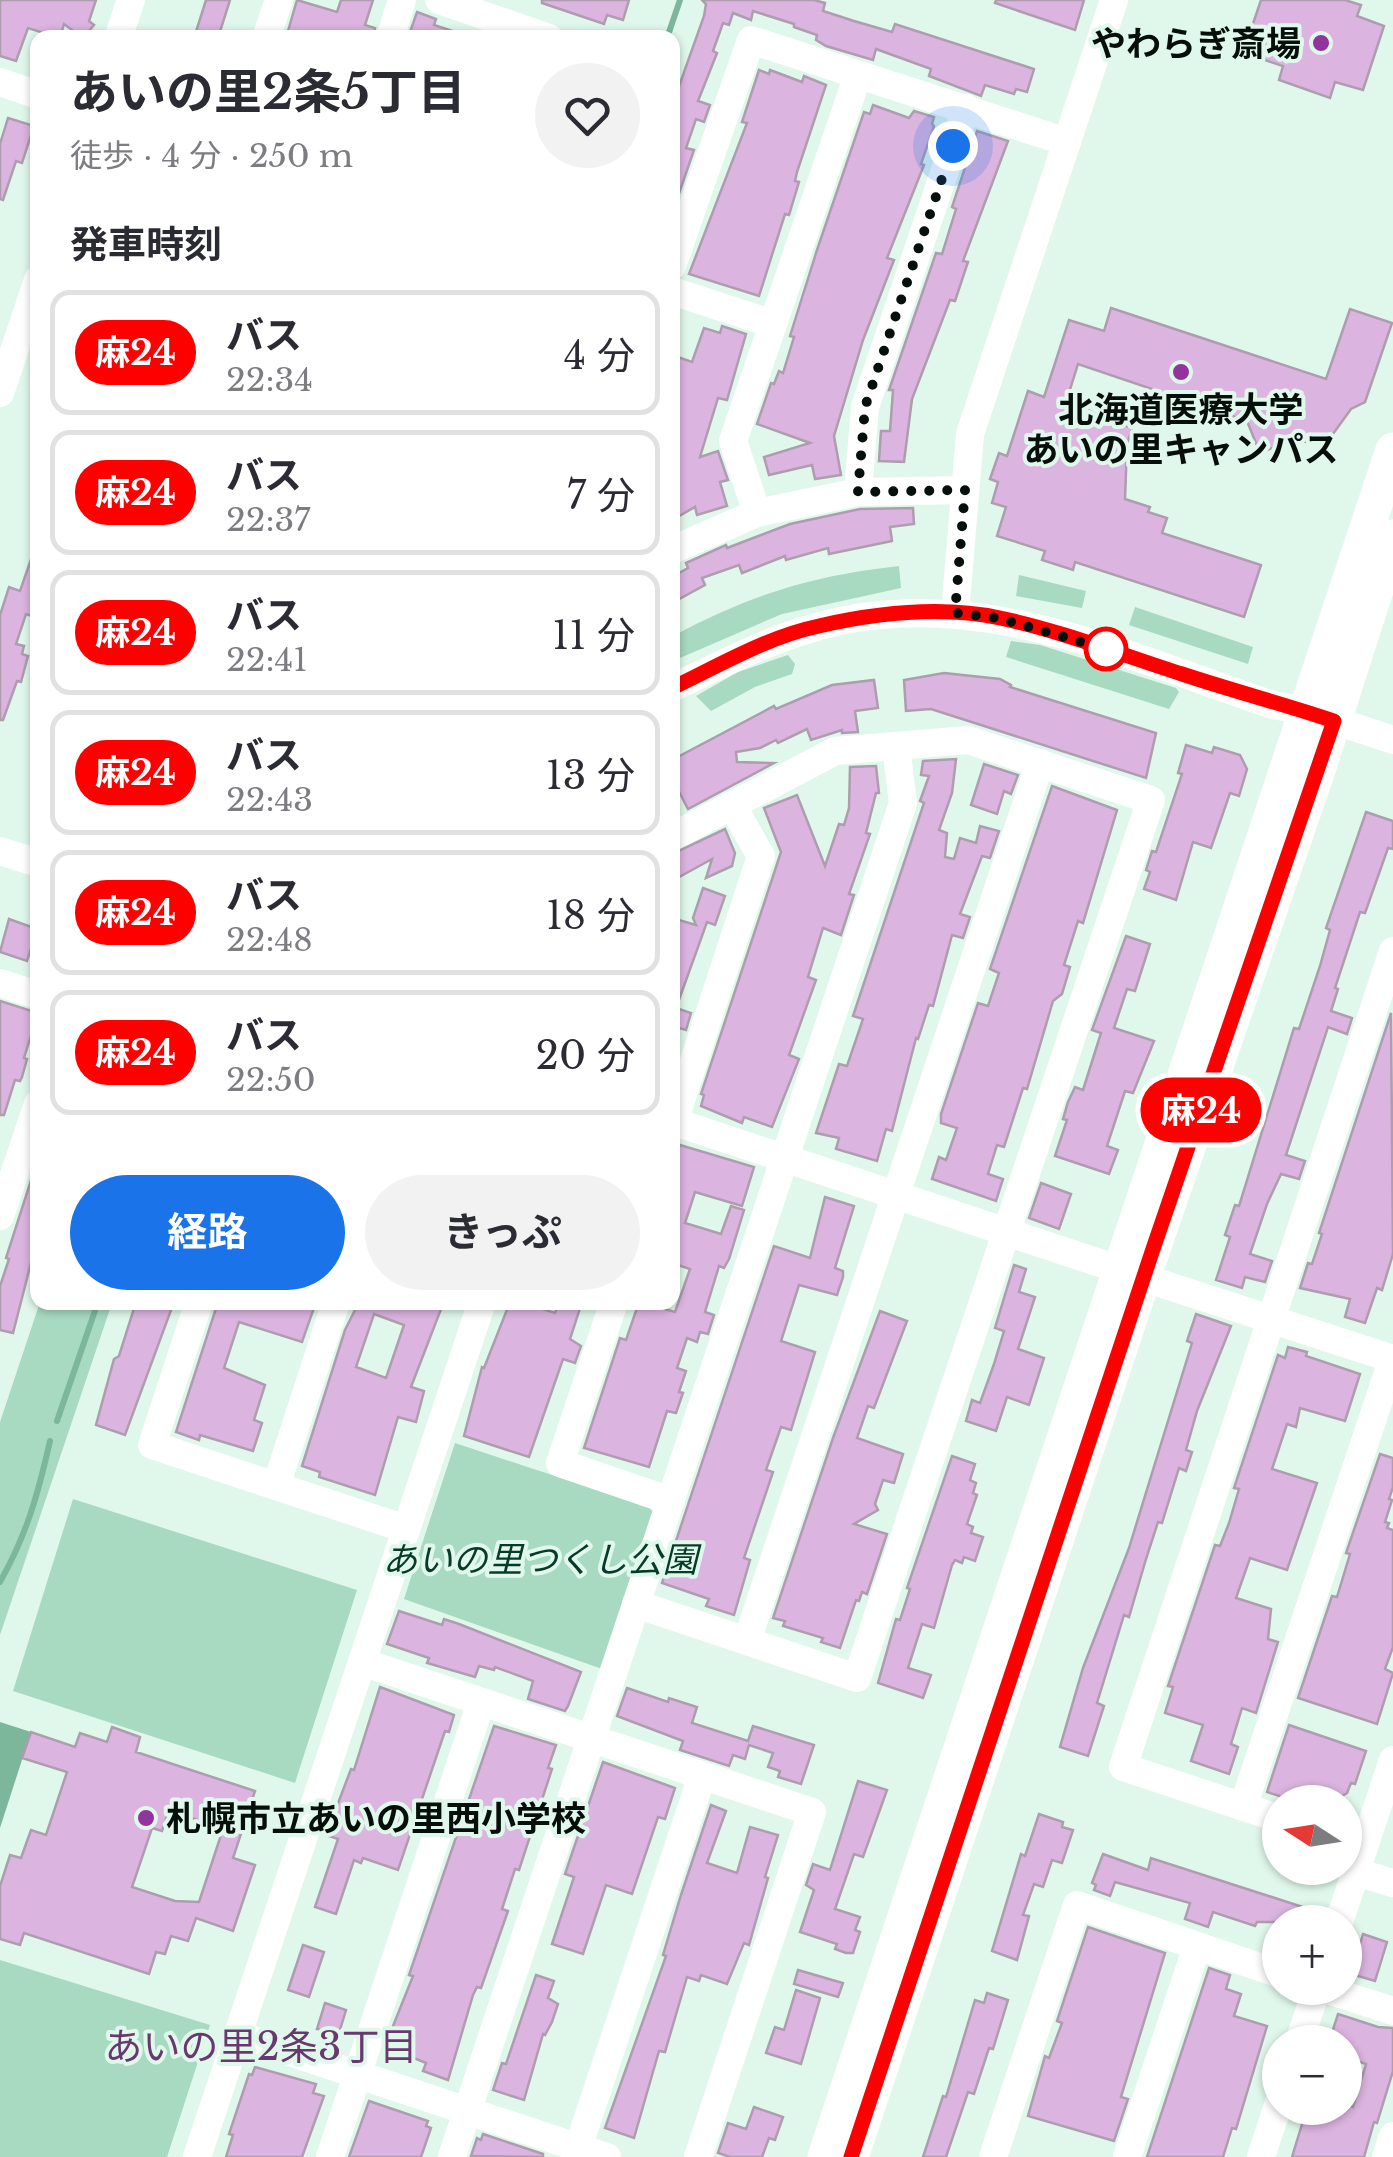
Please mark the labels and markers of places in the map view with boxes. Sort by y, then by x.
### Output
place label: やわらぎ斎場 [1091,22,1301,65]
marker: やわらぎ斎場 [1310,32,1332,54]
marker: 北海道医療大学 あいの里キャンパス [1170,361,1192,383]
place label: 北海道医療大学 あいの里キャンパス [1023,388,1339,471]
unlabelled marker [1085,628,1127,670]
place label: 札幌市立あいの里西小学校 [166,1797,586,1840]
marker: 札幌市立あいの里西小学校 [135,1807,157,1829]

